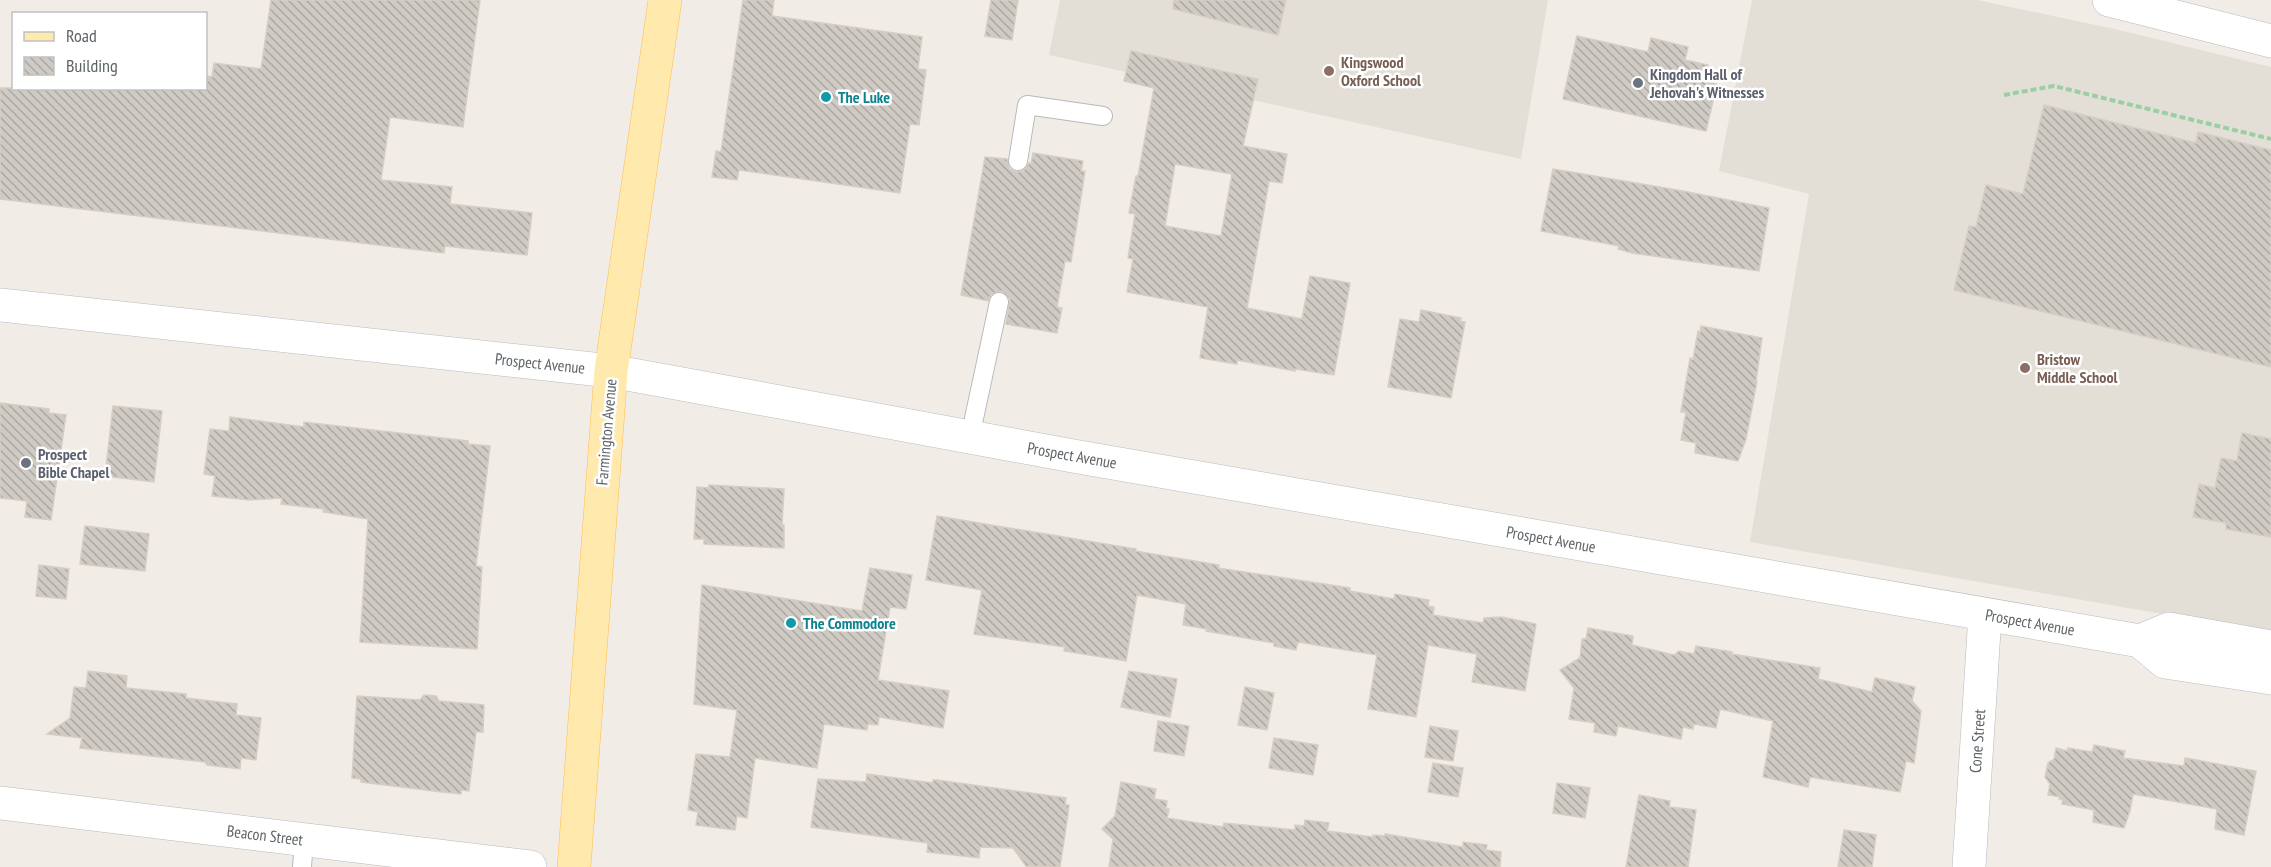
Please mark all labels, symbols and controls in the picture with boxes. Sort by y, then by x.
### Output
legend [12,12,207,90]
text: Road [66,24,97,47]
place label: Kingswood Oxford School [1341,52,1421,90]
text: Building [66,54,118,77]
marker: Kingswood Oxford School [1322,64,1336,78]
place label: Kingdom Hall of Jehovah's Witnesses [1649,64,1765,102]
marker: Kingdom Hall of Jehovah's Witnesses [1631,76,1645,90]
place label: The Luke [838,87,890,107]
marker: The Luke [819,90,833,104]
street label: Prospect Avenue [494,348,586,378]
place label: Bristow Middle School [2037,349,2118,387]
marker: Bristow Middle School [2018,361,2032,375]
street label: Farmington Avenue [591,378,621,486]
street label: Prospect Avenue [1026,437,1118,473]
place label: Prospect Bible Chapel [38,444,109,482]
marker: Prospect Bible Chapel [19,456,33,470]
street label: Prospect Avenue [1505,521,1597,557]
street label: Prospect Avenue [1984,604,2076,640]
place label: The Commodore [803,613,896,633]
marker: The Commodore [784,616,798,630]
street label: Cone Street [1965,708,1989,774]
street label: Beacon Street [226,820,305,850]

